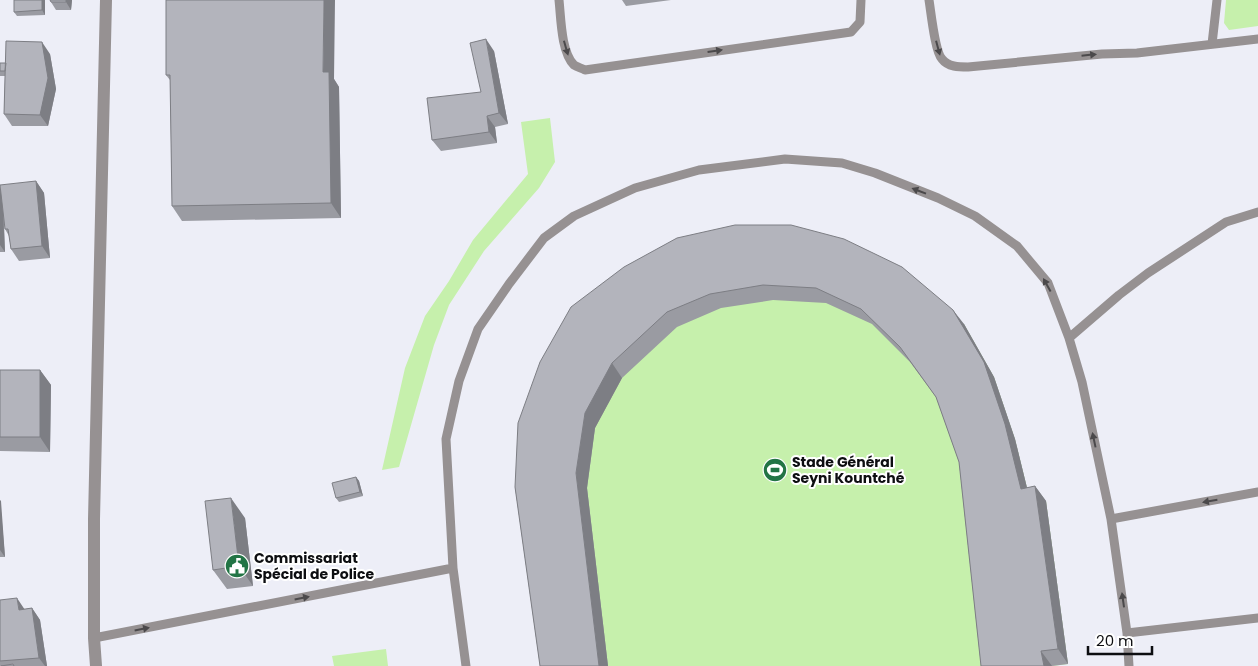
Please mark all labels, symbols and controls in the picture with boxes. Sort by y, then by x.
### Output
one-way arrow [934,40,942,55]
one-way arrow [563,41,571,56]
one-way arrow [708,47,724,55]
one-way arrow [1082,51,1098,59]
one-way arrow [911,187,926,195]
one-way arrow [1043,278,1051,293]
one-way arrow [1090,433,1098,448]
place label: Stade Général Seyni Kountché [792,452,905,488]
sports icon: Stade Général Seyni Kountché [762,457,788,483]
one-way arrow [1202,497,1218,505]
place label: Commissariat Spécial de Police [254,548,374,584]
public building icon: Commissariat Spécial de Police [224,553,250,579]
one-way arrow [1118,592,1126,608]
one-way arrow [294,594,309,602]
scale bar [1088,624,1152,656]
one-way arrow [134,625,150,633]
text: 20 m [1096,630,1134,651]

